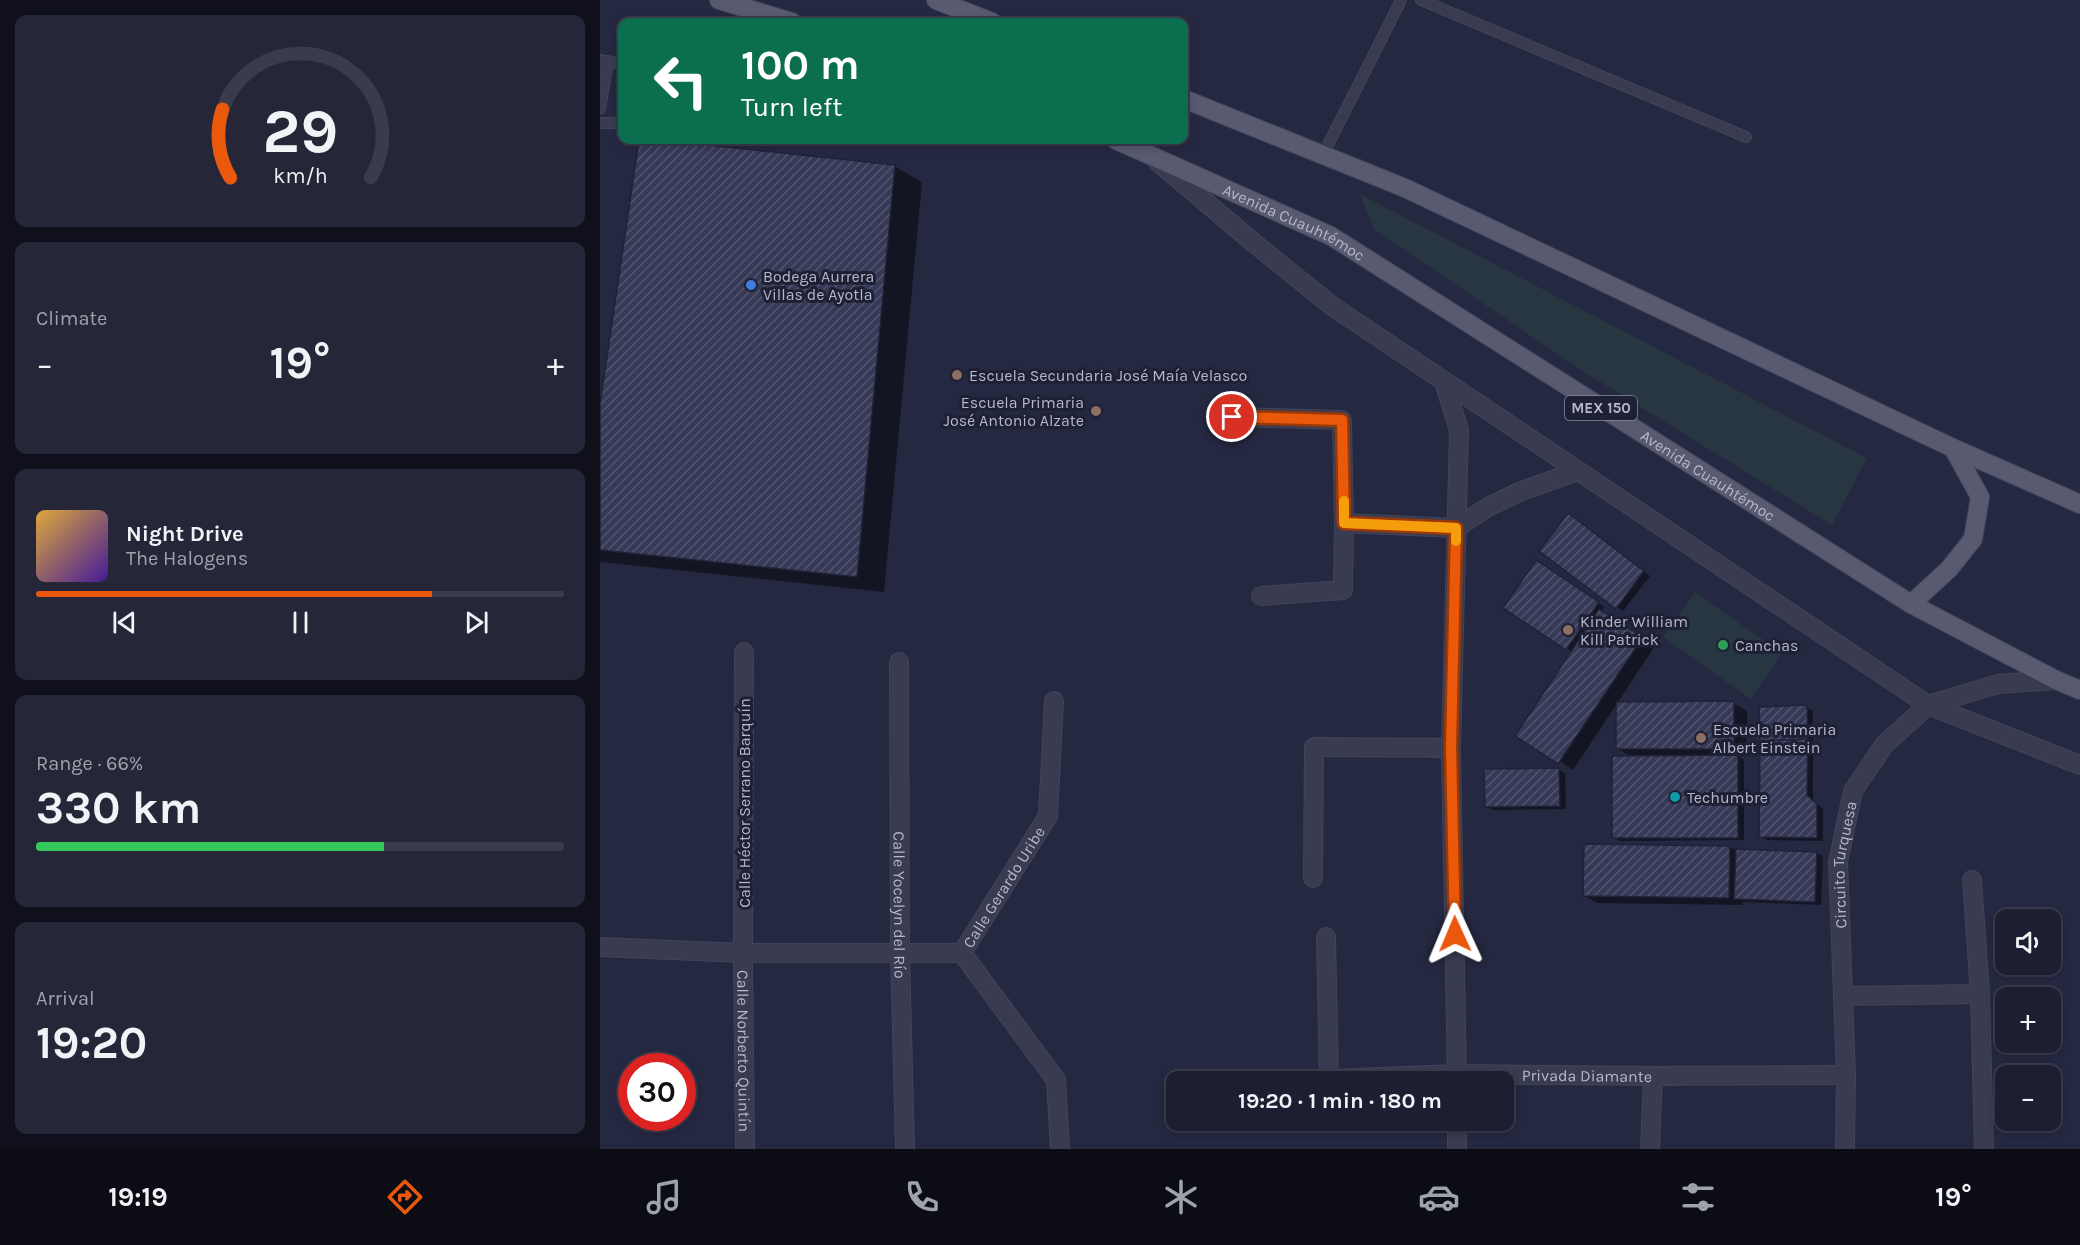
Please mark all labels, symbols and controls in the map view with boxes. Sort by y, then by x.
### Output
text: 100 m [741,40,860,90]
icon: left [642,42,720,120]
text: Turn left [741,91,842,123]
text: 29 [262,95,338,168]
text: km/h [273,163,327,188]
street label: Avenida Cuauhtémoc [1220,180,1368,265]
place label: Bodega Aurrera Villas de Ayotla [763,267,874,304]
marker: Bodega Aurrera Villas de Ayotla [744,278,758,292]
text: Climate [36,307,107,330]
text: 19° [270,337,330,389]
text: − [36,345,53,383]
text: + [547,345,564,383]
place label: Escuela Secundaria José Maía Velasco [969,366,1247,385]
marker: Escuela Secundaria José Maía Velasco [950,368,964,382]
pin [1206,391,1257,442]
place label: Escuela Primaria José Antonio Alzate [943,393,1084,430]
road number: MEX 150 [1565,396,1637,420]
icon: arrive [1215,400,1248,433]
marker: Escuela Primaria José Antonio Alzate [1089,404,1103,418]
street label: Avenida Cuauhtémoc [1637,426,1779,525]
text: Night Drive [126,521,244,547]
text: The Halogens [126,547,248,570]
icon: previous [108,606,141,639]
icon: pause [284,606,317,639]
icon: next [460,606,493,639]
place label: Kinder William Kill Patrick [1580,612,1688,649]
marker: Kinder William Kill Patrick [1561,623,1575,637]
place label: Canchas [1735,636,1798,655]
marker: Canchas [1716,638,1730,652]
street label: Calle Héctor Serrano Barquín [735,698,754,908]
place label: Escuela Primaria Albert Einstein [1713,720,1836,757]
marker: Escuela Primaria Albert Einstein [1694,731,1708,745]
text: Range · 66% [36,752,143,775]
text: 330 km [36,782,201,834]
place label: Techumbre [1687,788,1768,807]
marker: Techumbre [1668,790,1682,804]
street label: Circuito Turquesa [1828,799,1860,929]
street label: Calle Gerardo Uribe [958,823,1049,951]
street label: Calle Yocelyn del Río [890,831,910,979]
position arrow [1423,902,1487,966]
map controls [1995,909,2061,1131]
button: sound [1995,909,2061,975]
street label: Calle Norberto Quintín [734,970,754,1132]
text: Arrival [36,987,95,1010]
button: + [1995,987,2061,1053]
text: 19:20 [36,1017,147,1069]
speed limit sign: 30 [618,1053,696,1131]
street label: Privada Diamante [1522,1065,1652,1085]
button: − [1995,1065,2061,1131]
text: 19:20 · 1 min · 180 m [1238,1088,1442,1114]
icon: directions [384,1176,426,1218]
icon: music [643,1176,685,1218]
icon: phone [901,1176,943,1218]
icon: climate [1160,1176,1202,1218]
icon: car [1418,1176,1460,1218]
icon: filters [1677,1176,1719,1218]
text: 19:19 [108,1181,168,1213]
text: 19° [1935,1181,1972,1213]

